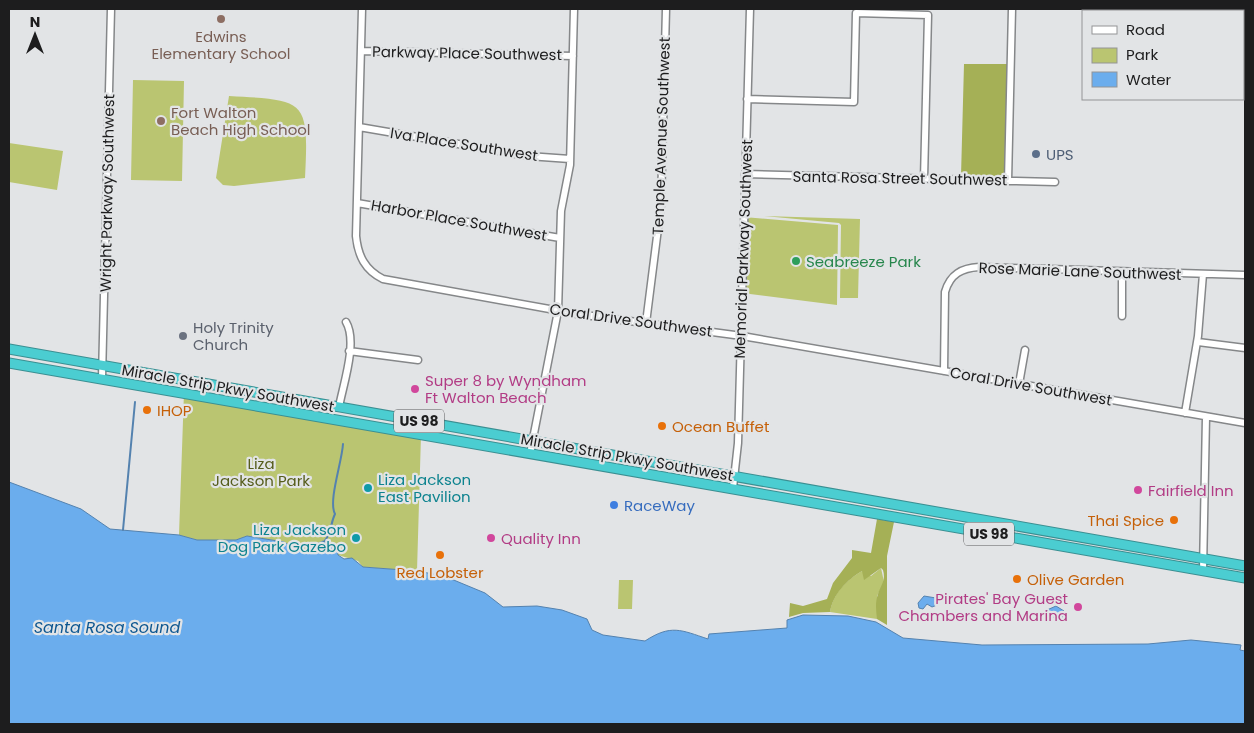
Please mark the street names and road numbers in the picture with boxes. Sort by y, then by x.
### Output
street label: Temple Avenue Southwest [647,37,675,235]
street label: Parkway Place Southwest [372,41,562,65]
street label: Wright Parkway Southwest [95,94,119,292]
street label: Iva Place Southwest [389,122,539,166]
street label: Memorial Parkway Southwest [729,139,757,359]
street label: Santa Rosa Street Southwest [792,166,1008,190]
street label: Harbor Place Southwest [369,194,549,246]
street label: Rose Marie Lane Southwest [978,257,1182,285]
street label: Coral Drive Southwest [548,298,714,342]
street label: Miracle Strip Pkwy Southwest [120,359,336,417]
street label: Coral Drive Southwest [948,361,1114,411]
road number: US 98 [394,410,444,432]
street label: Miracle Strip Pkwy Southwest [519,428,735,486]
road number: US 98 [964,522,1014,546]

